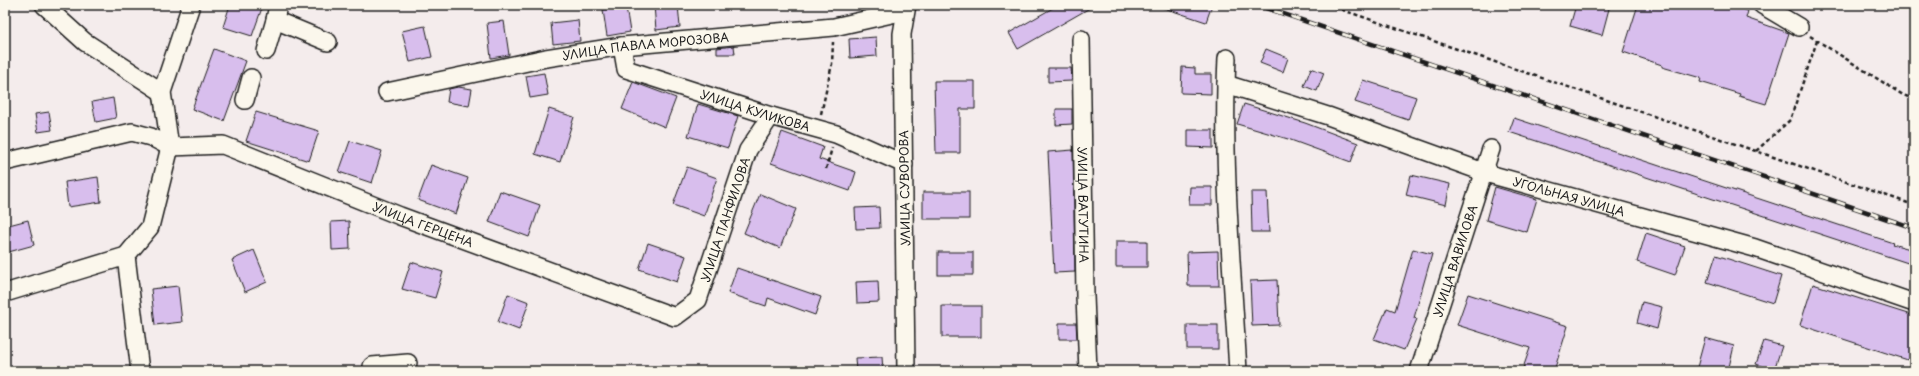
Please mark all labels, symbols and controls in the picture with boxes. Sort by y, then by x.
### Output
street label: УЛИЦА ПАВЛА МОРОЗОВА [561,27,730,64]
street label: УЛИЦА КУЛИКОВА [698,85,812,135]
street label: УЛИЦА СУВОРОВА [894,130,914,246]
street label: УЛИЦА ВАТУТИНА [1074,147,1093,263]
street label: УЛИЦА ПАНФИЛОВА [696,154,754,284]
street label: УГОЛЬНАЯ УЛИЦА [1511,172,1627,220]
street label: УЛИЦА ГЕРЦЕНА [370,197,476,251]
street label: УЛИЦА ВАВИЛОВА [1428,202,1481,319]

